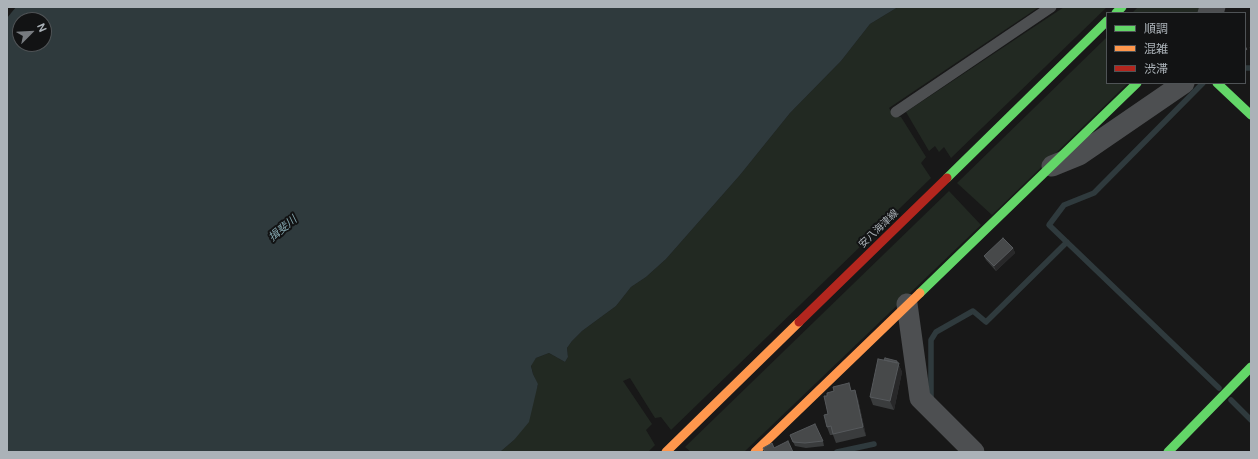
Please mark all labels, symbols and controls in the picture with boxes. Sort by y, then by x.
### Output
north arrow [12,12,52,52]
legend [1106,12,1246,84]
text: N [34,21,50,34]
text: 順調 [1144,21,1168,37]
text: 混雑 [1144,41,1168,57]
text: 渋滞 [1144,61,1168,77]
street label: 安八海津線 [857,207,901,251]
water label: 揖斐川 [266,213,300,245]

